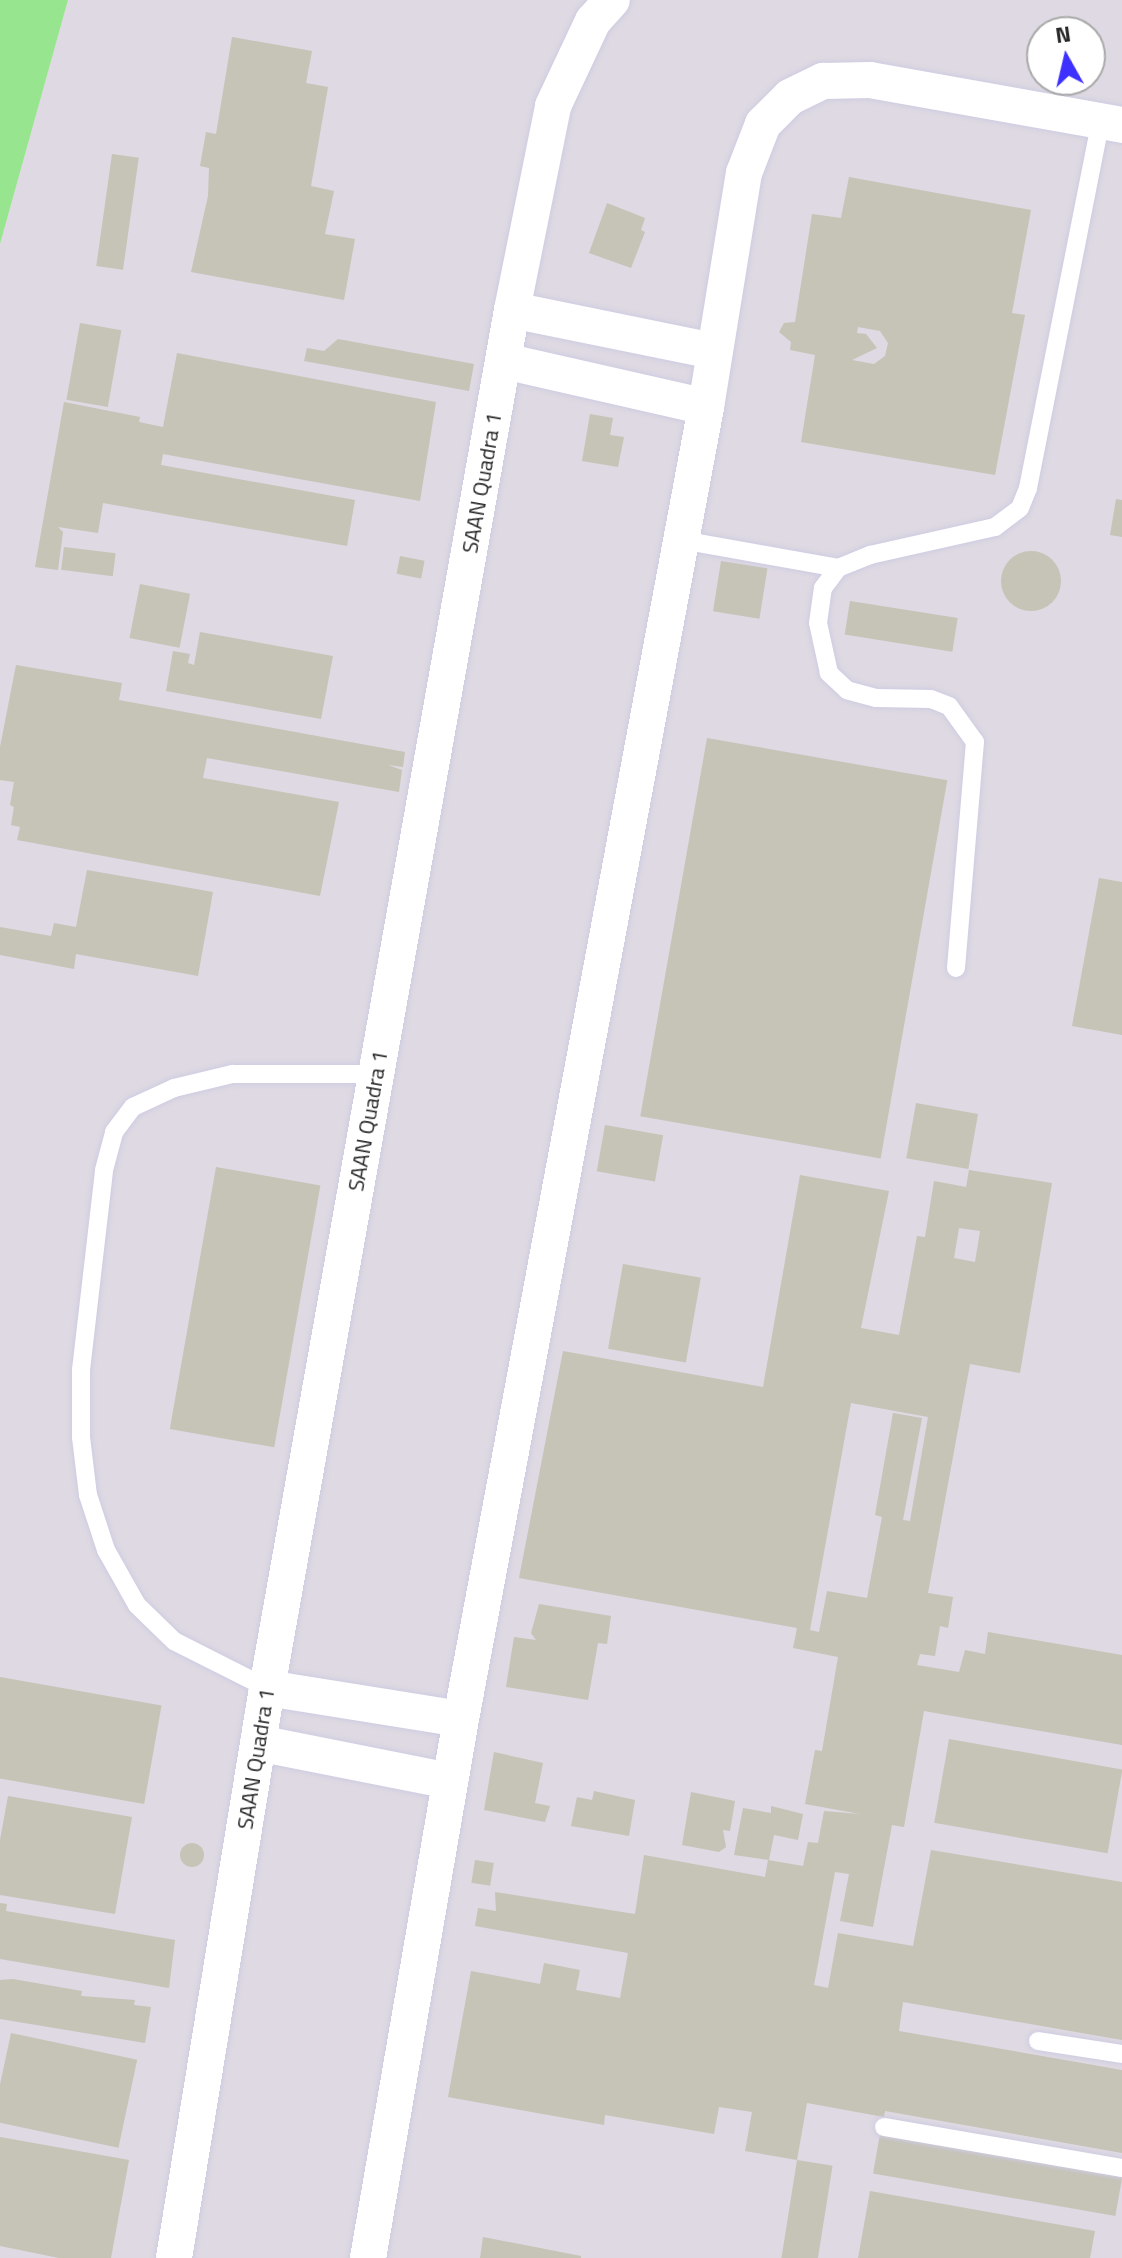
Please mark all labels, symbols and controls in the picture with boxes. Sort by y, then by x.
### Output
north arrow [1026,16,1106,96]
text: N [1053,16,1073,52]
street label: SAAN Quadra 1 [457,411,507,555]
street label: SAAN Quadra 1 [343,1049,393,1193]
street label: SAAN Quadra 1 [232,1687,280,1831]

